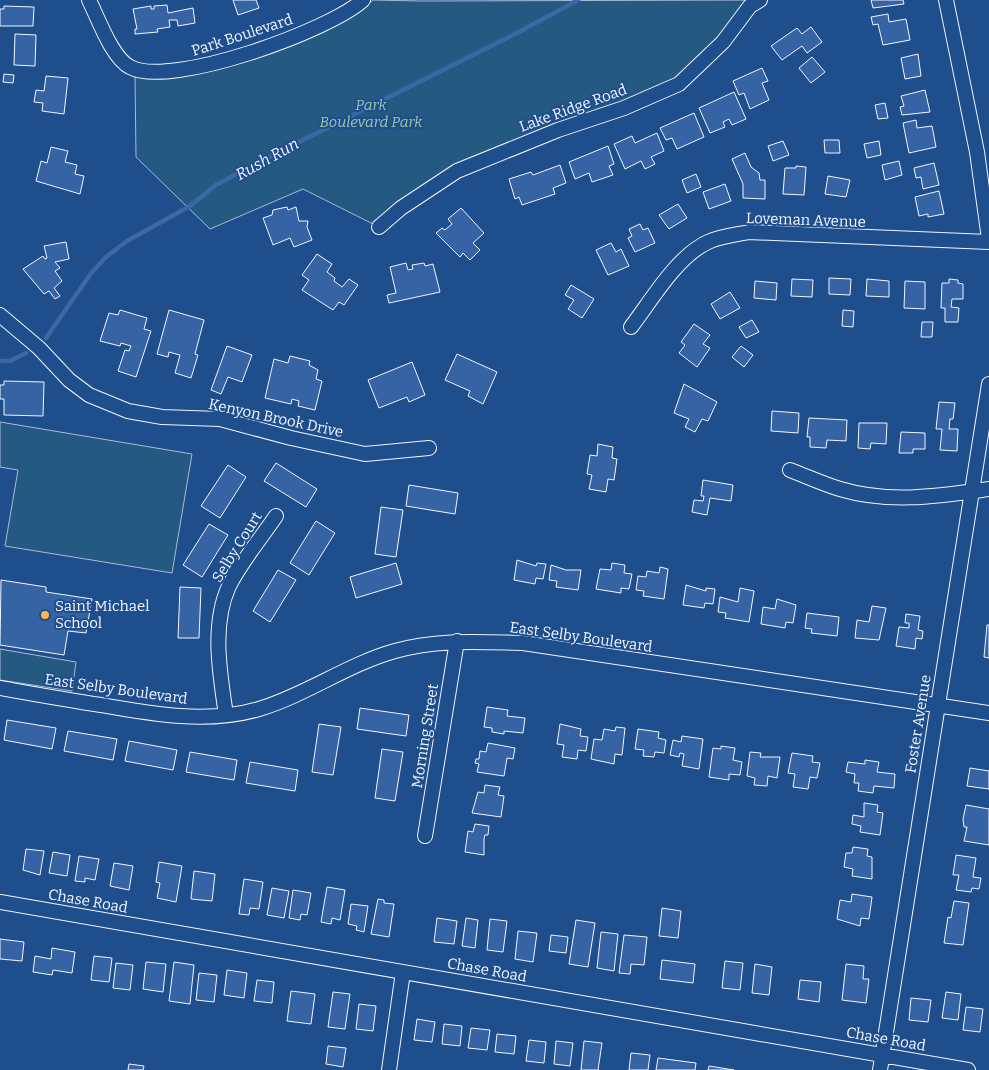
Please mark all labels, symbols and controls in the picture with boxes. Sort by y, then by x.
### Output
street label: Park Boulevard [189,10,295,60]
street label: Lake Ridge Road [517,80,629,136]
park label: Park Boulevard Park [319,96,423,131]
water label: Rush Run [232,134,302,184]
street label: Loveman Avenue [746,209,866,231]
street label: Kenyon Brook Drive [207,395,345,441]
street label: Selby Court [208,508,266,586]
place label: Saint Michael School [55,597,150,632]
marker: Saint Michael School [39,609,51,621]
street label: East Selby Boulevard [508,618,654,656]
street label: East Selby Boulevard [43,670,189,708]
street label: Foster Avenue [901,674,935,774]
street label: Morning Street [408,682,442,789]
street label: Chase Road [47,885,129,917]
street label: Chase Road [446,954,528,986]
street label: Chase Road [845,1023,927,1055]

